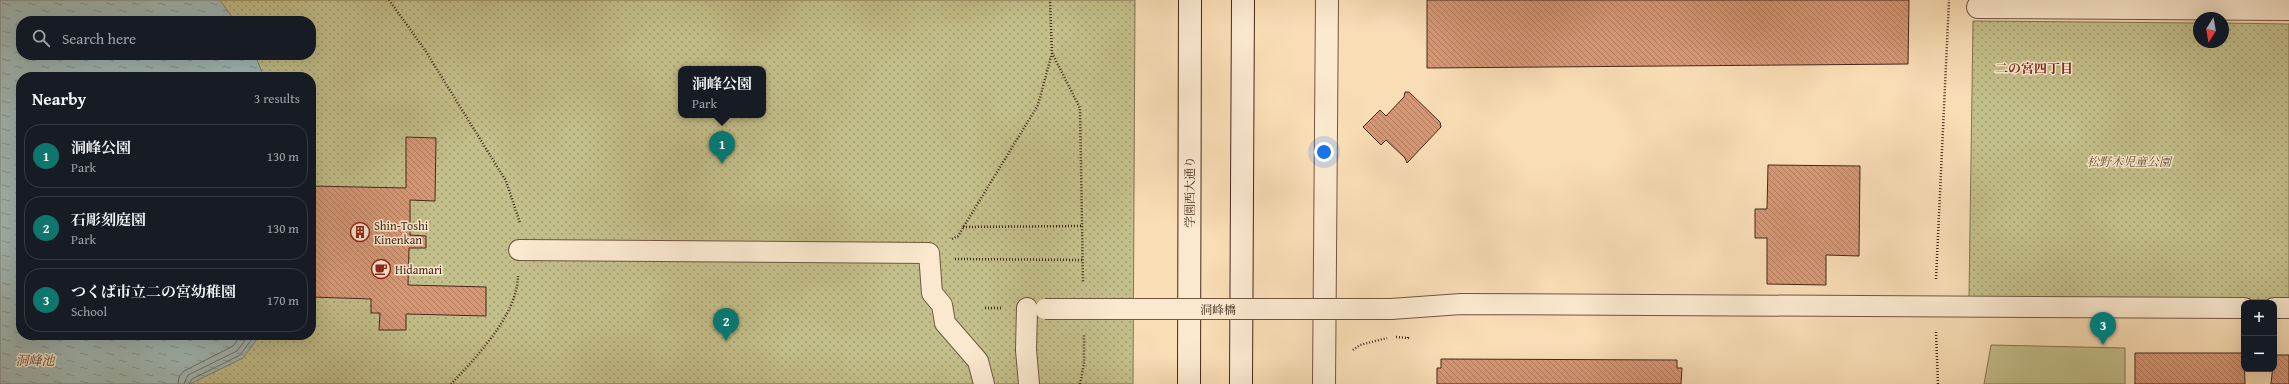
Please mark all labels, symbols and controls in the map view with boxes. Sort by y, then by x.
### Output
north arrow [2193,12,2229,48]
search box [16,16,316,60]
icon: search [30,27,52,49]
text: Search here [62,28,136,49]
district label: 二の宮四丁目 [1995,59,2073,78]
popup [678,66,766,118]
text: 洞峰公園 [692,73,752,94]
text: Nearby [32,86,86,111]
text: 3 results [254,89,300,108]
text: Park [692,94,717,113]
pin: 1 [709,131,735,164]
text: 洞峰公園 [71,137,131,158]
your location [1314,142,1334,162]
text: 1 [43,147,49,166]
text: 130 m [267,147,299,166]
park label: 松野木児童公園 [2087,153,2173,170]
street label: 学園西大通り [1181,156,1198,228]
text: Park [71,158,96,177]
text: 石彫刻庭園 [71,209,146,230]
place label: Shin-Toshi Kinenkan [374,217,429,248]
text: 2 [43,219,49,238]
text: 130 m [267,219,299,238]
building icon: Shin-Toshi Kinenkan [349,221,371,243]
text: Park [71,230,96,249]
cafe icon: Hidamari [370,258,392,280]
place label: Hidamari [395,261,443,278]
text: つくば市立二の宮幼稚園 [71,281,236,302]
text: 3 [43,291,49,310]
text: 170 m [267,291,299,310]
map controls [2241,300,2277,372]
button: + [2241,300,2277,336]
street label: 洞峰橋 [1200,301,1236,318]
text: School [71,302,107,321]
pin: 2 [713,308,739,341]
pin: 3 [2090,312,2116,345]
button: − [2241,336,2277,372]
water label: 洞峰池 [15,351,56,370]

